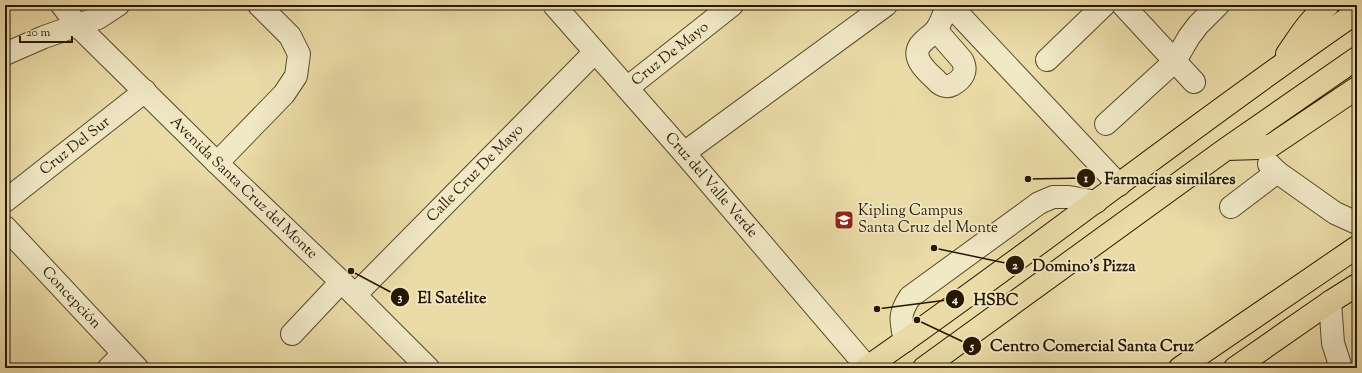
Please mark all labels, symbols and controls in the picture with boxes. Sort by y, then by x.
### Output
street label: Cruz De Mayo [627,17,713,91]
scale bar [20,18,72,44]
text: 20 m [26,24,51,42]
street label: Cruz Del Sur [35,111,115,180]
street label: Avenida Santa Cruz del Monte [165,112,322,264]
street label: Calle Cruz De Mayo [422,120,528,227]
street label: Cruz del Valle Verde [660,128,762,242]
callout: Farmacias similares [1076,164,1243,192]
text: Farmacias similares [1105,169,1235,192]
text: 1 [1083,170,1089,188]
place label: Kipling Campus Santa Cruz del Monte [858,201,998,239]
school or university icon: Kipling Campus Santa Cruz del Monte [833,209,855,231]
callout: Domino's Pizza [1005,251,1144,279]
text: Domino's Pizza [1032,256,1136,279]
text: 2 [1012,257,1018,275]
street label: Concepción [37,262,106,334]
callout: El Satélite [390,283,495,311]
callout: HSBC [945,285,1026,313]
text: El Satélite [418,288,487,311]
text: 3 [398,289,403,307]
text: HSBC [973,290,1019,313]
text: 4 [951,291,958,309]
callout: Centro Comercial Santa Cruz [962,332,1202,360]
text: Centro Comercial Santa Cruz [990,336,1194,359]
text: 5 [969,338,975,356]

